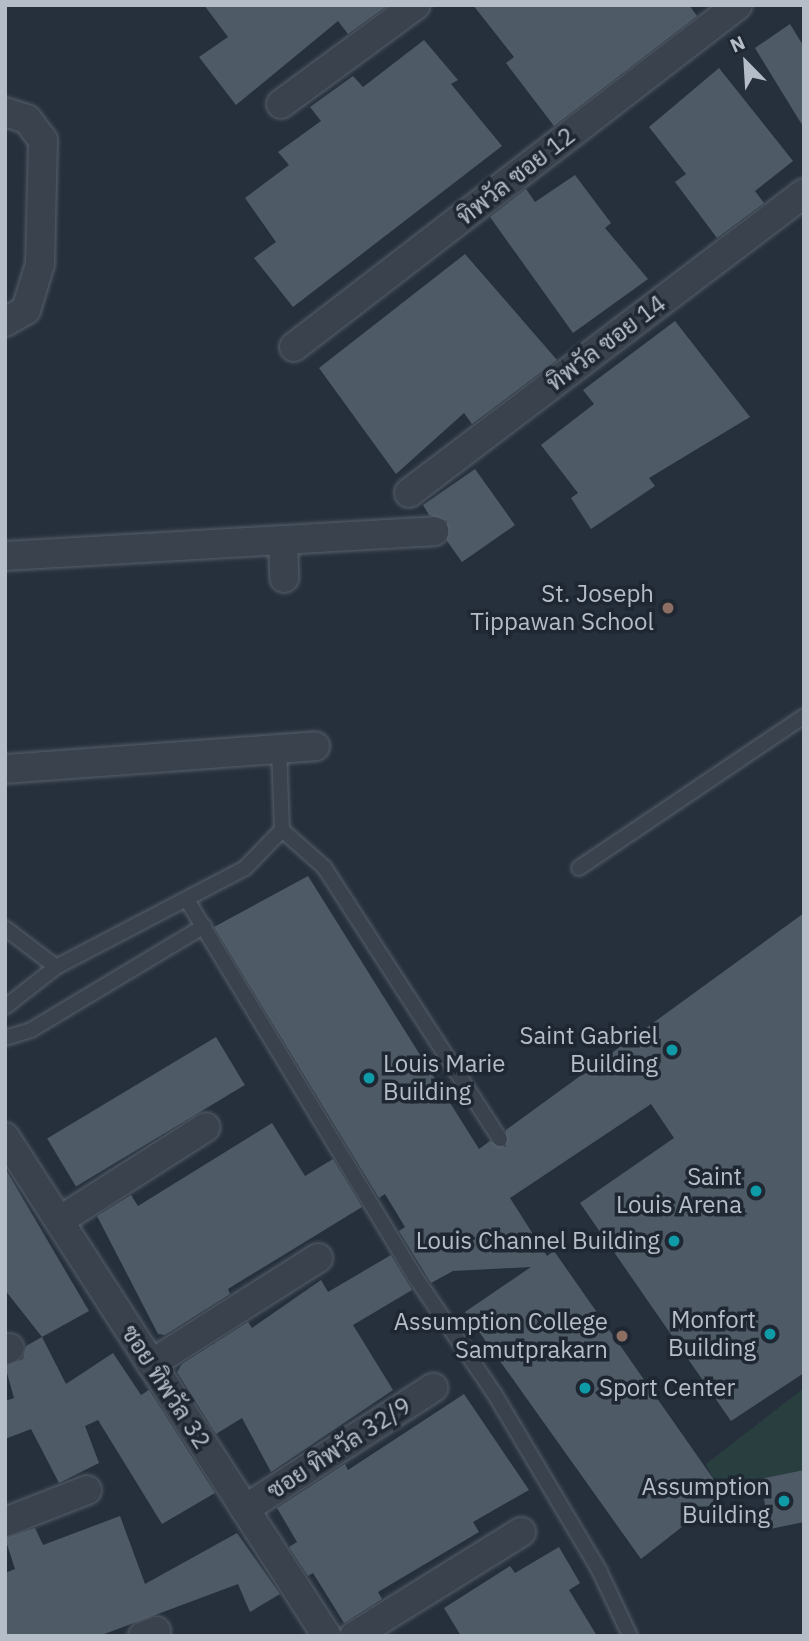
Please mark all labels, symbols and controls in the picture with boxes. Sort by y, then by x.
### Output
north arrow [711,28,781,98]
text: N [726,30,749,58]
street label: ทิพวัล ซอย 12 [451,121,581,231]
street label: ทิพวัล ซอย 14 [541,289,671,397]
place label: St. Joseph Tippawan School [470,580,654,636]
marker: St. Joseph Tippawan School [660,600,676,616]
place label: Saint Gabriel Building [520,1022,658,1078]
marker: Saint Gabriel Building [664,1042,680,1058]
place label: Louis Marie Building [383,1050,505,1106]
marker: Louis Marie Building [361,1070,377,1086]
place label: Saint Louis Arena [616,1163,742,1219]
marker: Saint Louis Arena [748,1183,764,1199]
place label: Louis Channel Building [416,1227,660,1255]
marker: Louis Channel Building [666,1233,682,1249]
place label: Monfort Building [668,1306,756,1362]
place label: Assumption College Samutprakarn [394,1308,608,1364]
street label: ซอย ทิพวัล 32 [115,1320,217,1454]
marker: Monfort Building [762,1326,778,1342]
marker: Assumption College Samutprakarn [614,1328,630,1344]
place label: Sport Center [599,1374,735,1402]
marker: Sport Center [577,1380,593,1396]
street label: ซอย ทิพวัล 32/9 [262,1391,416,1505]
place label: Assumption Building [642,1473,770,1529]
marker: Assumption Building [776,1493,792,1509]

